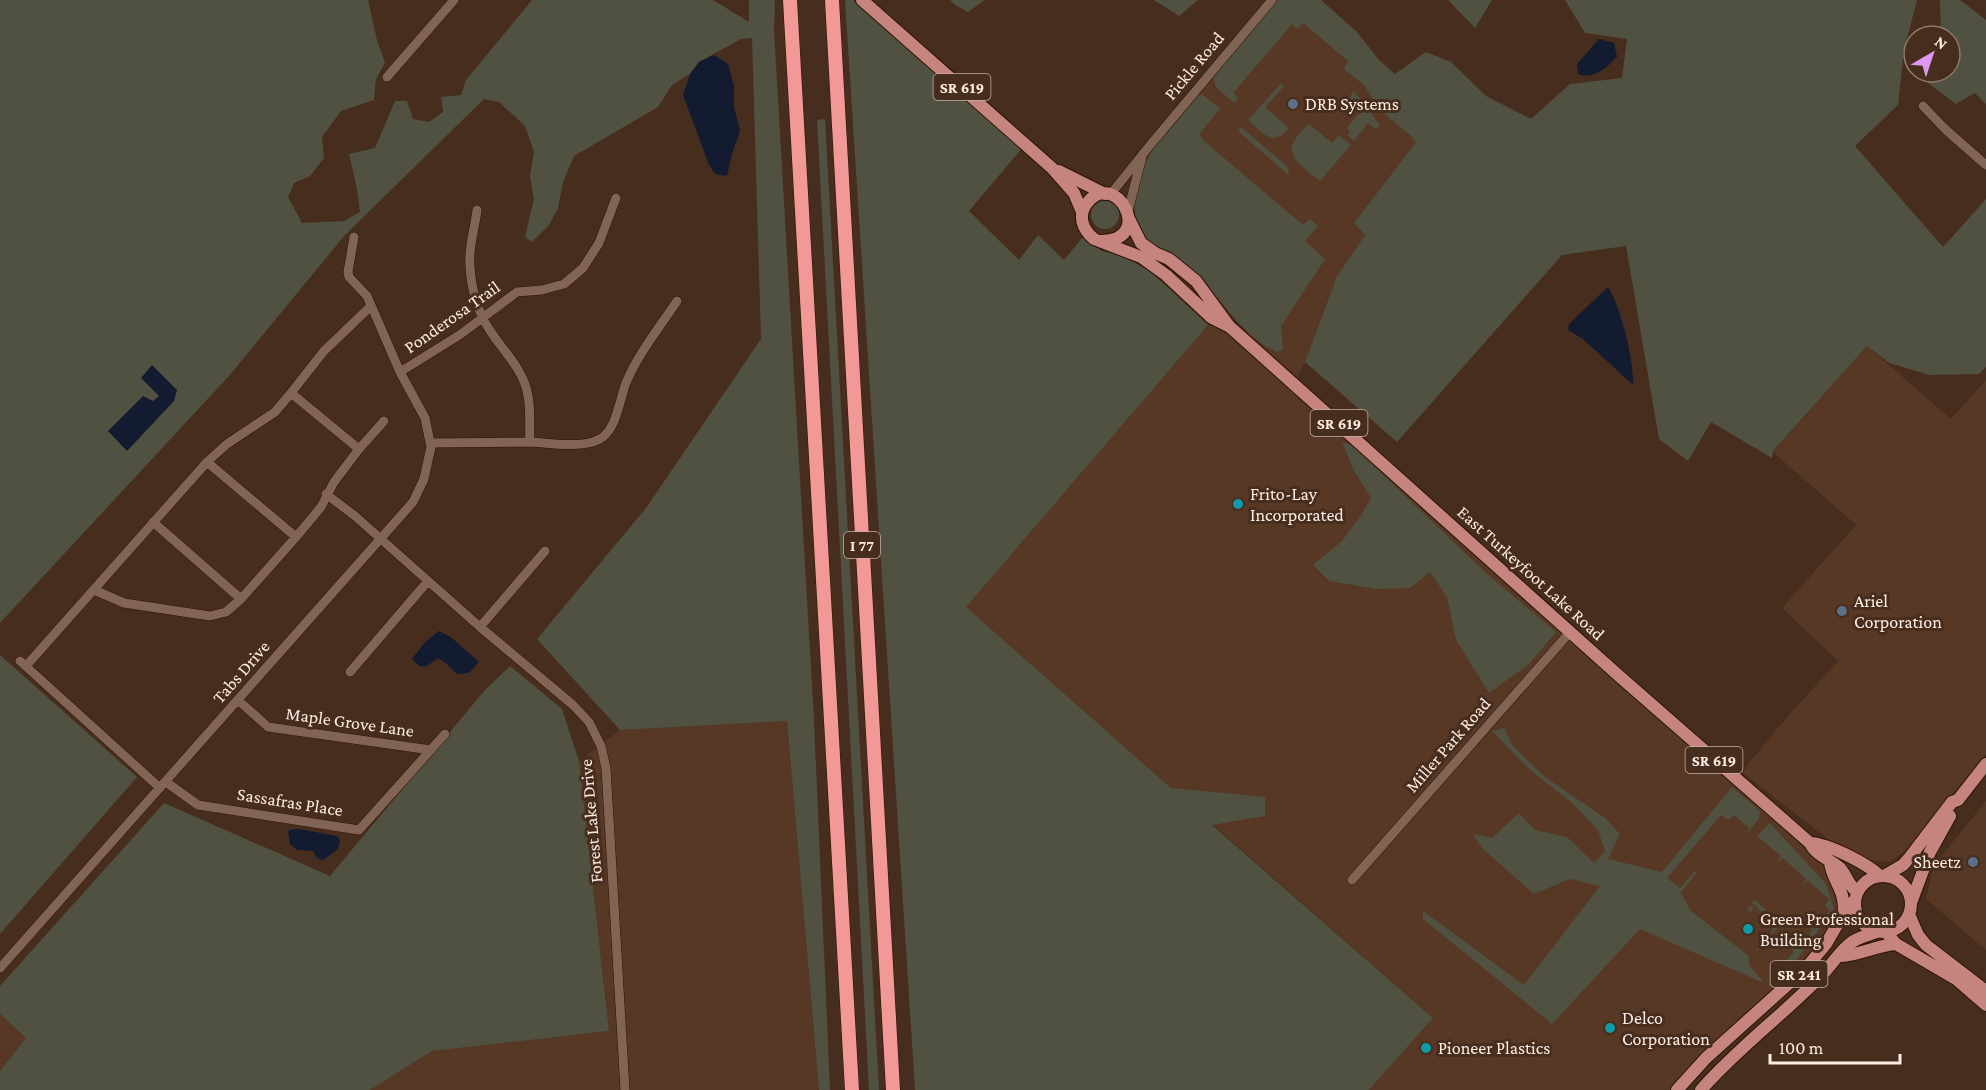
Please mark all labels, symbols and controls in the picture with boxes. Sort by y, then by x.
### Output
north arrow [1902,24,1962,84]
street label: Pickle Road [1160,28,1228,104]
text: N [1932,33,1951,53]
road number: SR 619 [934,74,990,100]
place label: DRB Systems [1305,94,1399,114]
marker: DRB Systems [1286,97,1300,111]
street label: Ponderosa Trail [400,277,504,357]
road number: SR 619 [1310,410,1368,436]
place label: Frito-Lay Incorporated [1250,484,1344,525]
marker: Frito-Lay Incorporated [1231,497,1245,511]
street label: East Turkeyfoot Lake Road [1453,502,1609,645]
road number: I 77 [844,532,880,558]
place label: Ariel Corporation [1854,591,1942,632]
marker: Ariel Corporation [1835,604,1849,618]
street label: Tabs Drive [208,637,274,707]
street label: Miller Park Road [1402,693,1495,796]
street label: Maple Grove Lane [285,703,416,741]
road number: SR 619 [1686,747,1742,773]
street label: Forest Lake Drive [576,758,606,884]
street label: Sassafras Place [236,784,344,820]
place label: Sheetz [1914,852,1961,872]
marker: Sheetz [1966,855,1980,869]
place label: Green Professional Building [1760,909,1894,950]
marker: Green Professional Building [1741,922,1755,936]
road number: SR 241 [1770,961,1828,987]
place label: Delco Corporation [1622,1008,1710,1049]
marker: Delco Corporation [1603,1021,1617,1035]
scale bar [1770,1027,1900,1065]
place label: Pioneer Plastics [1438,1038,1550,1058]
text: 100 m [1779,1038,1824,1058]
marker: Pioneer Plastics [1419,1041,1433,1055]

